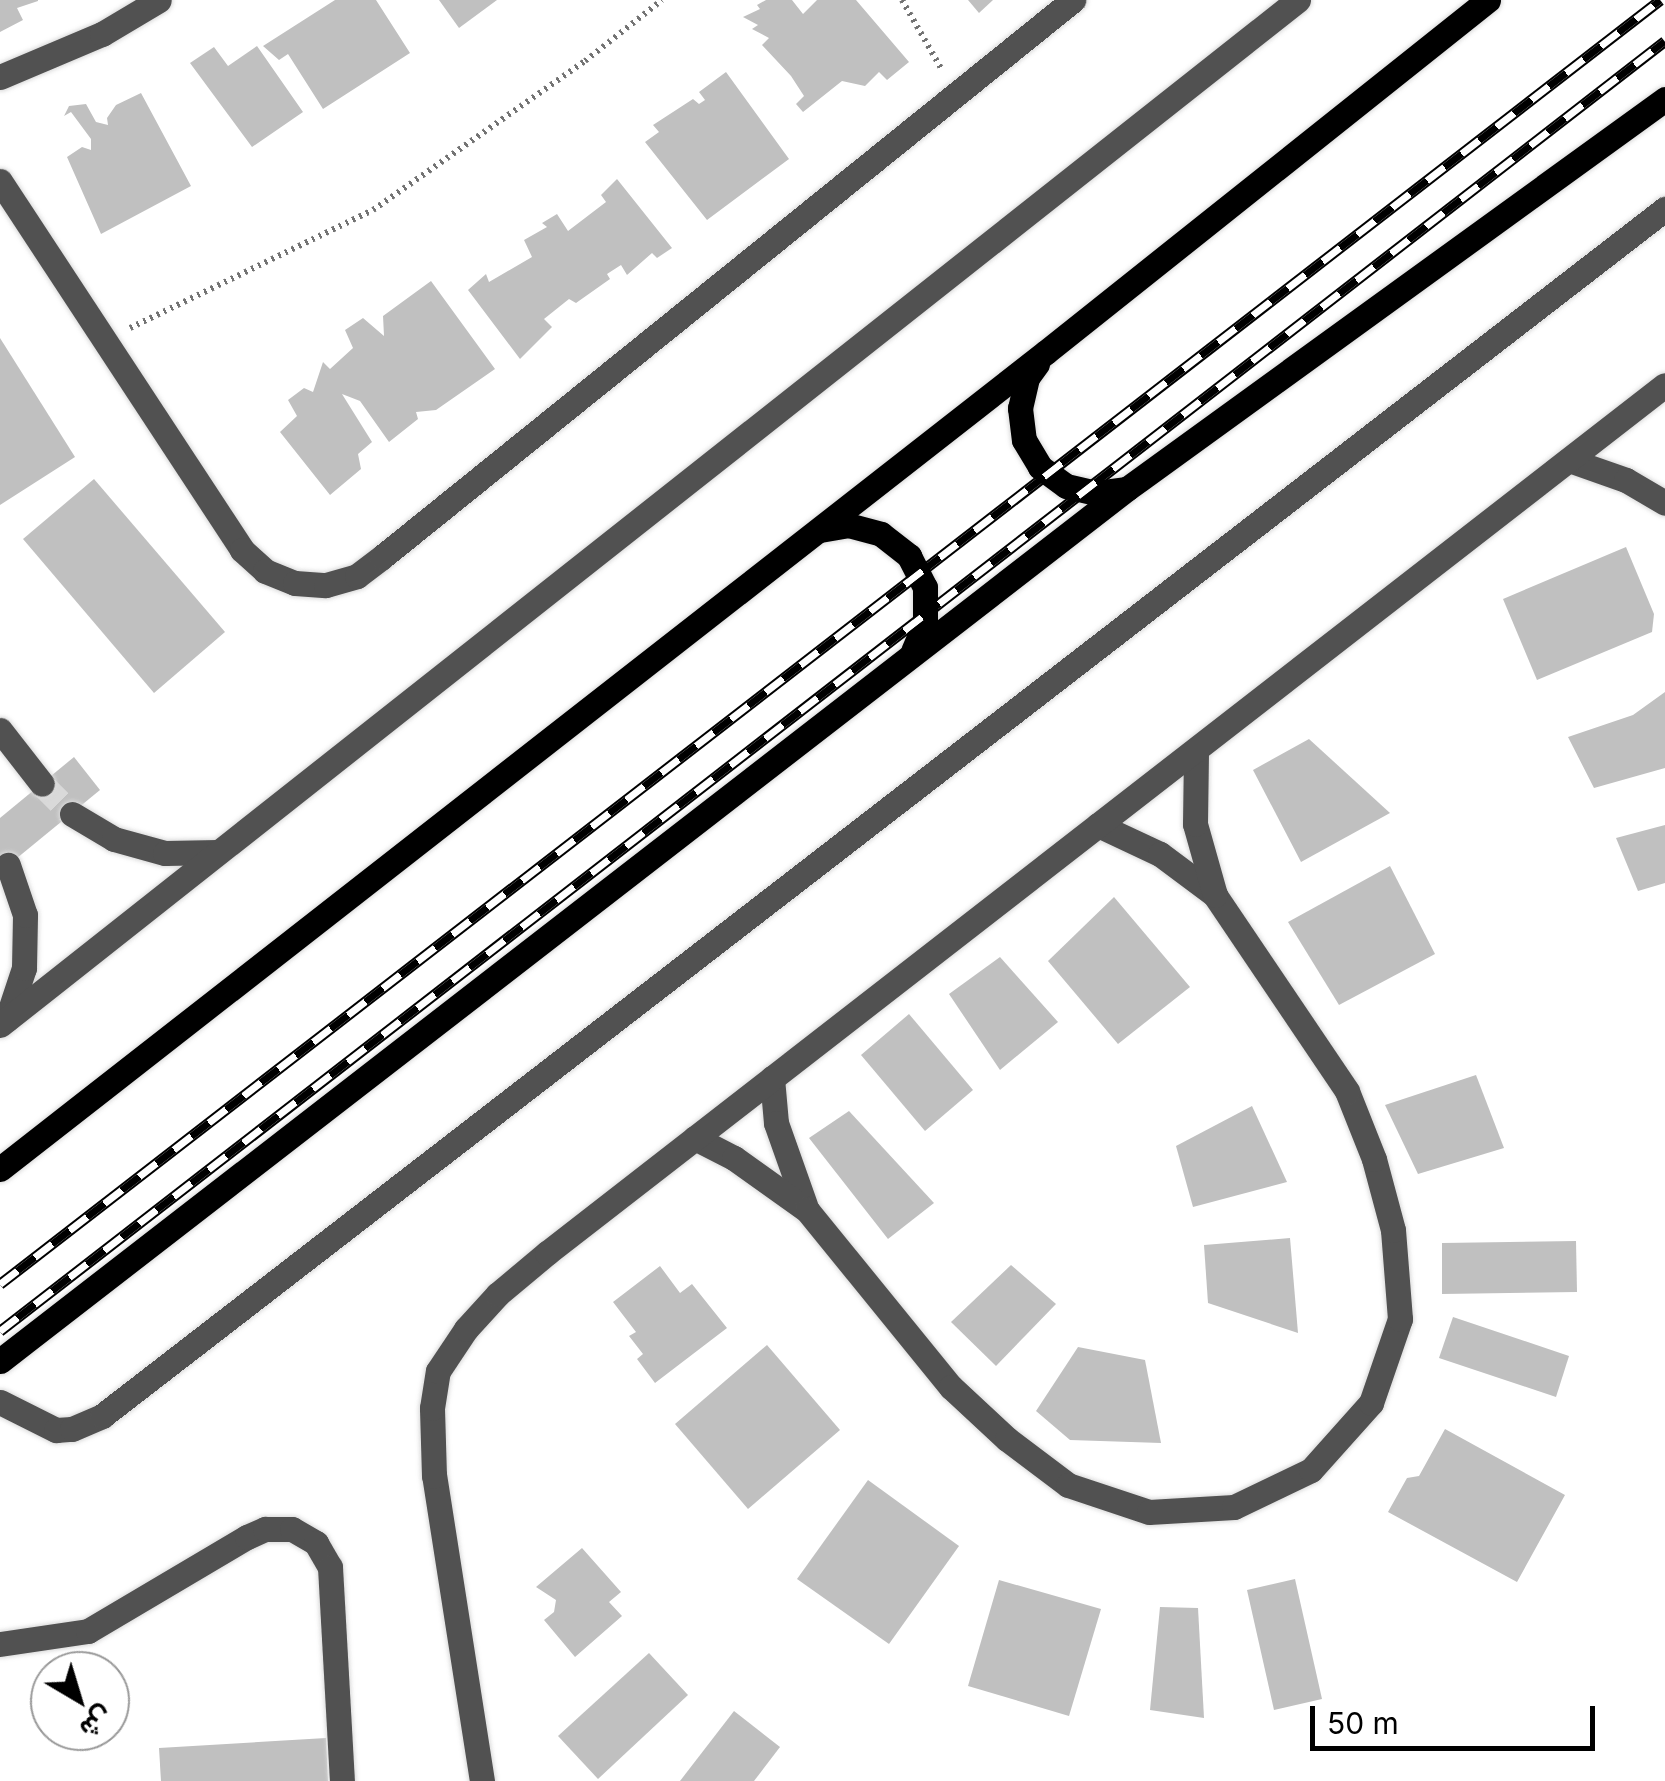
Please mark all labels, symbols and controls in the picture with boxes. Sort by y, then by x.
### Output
north arrow [30,1651,130,1751]
scale bar [1315,1686,1600,1748]
text: ش [74,1699,121,1747]
text: 50 m [1327,1705,1399,1741]

